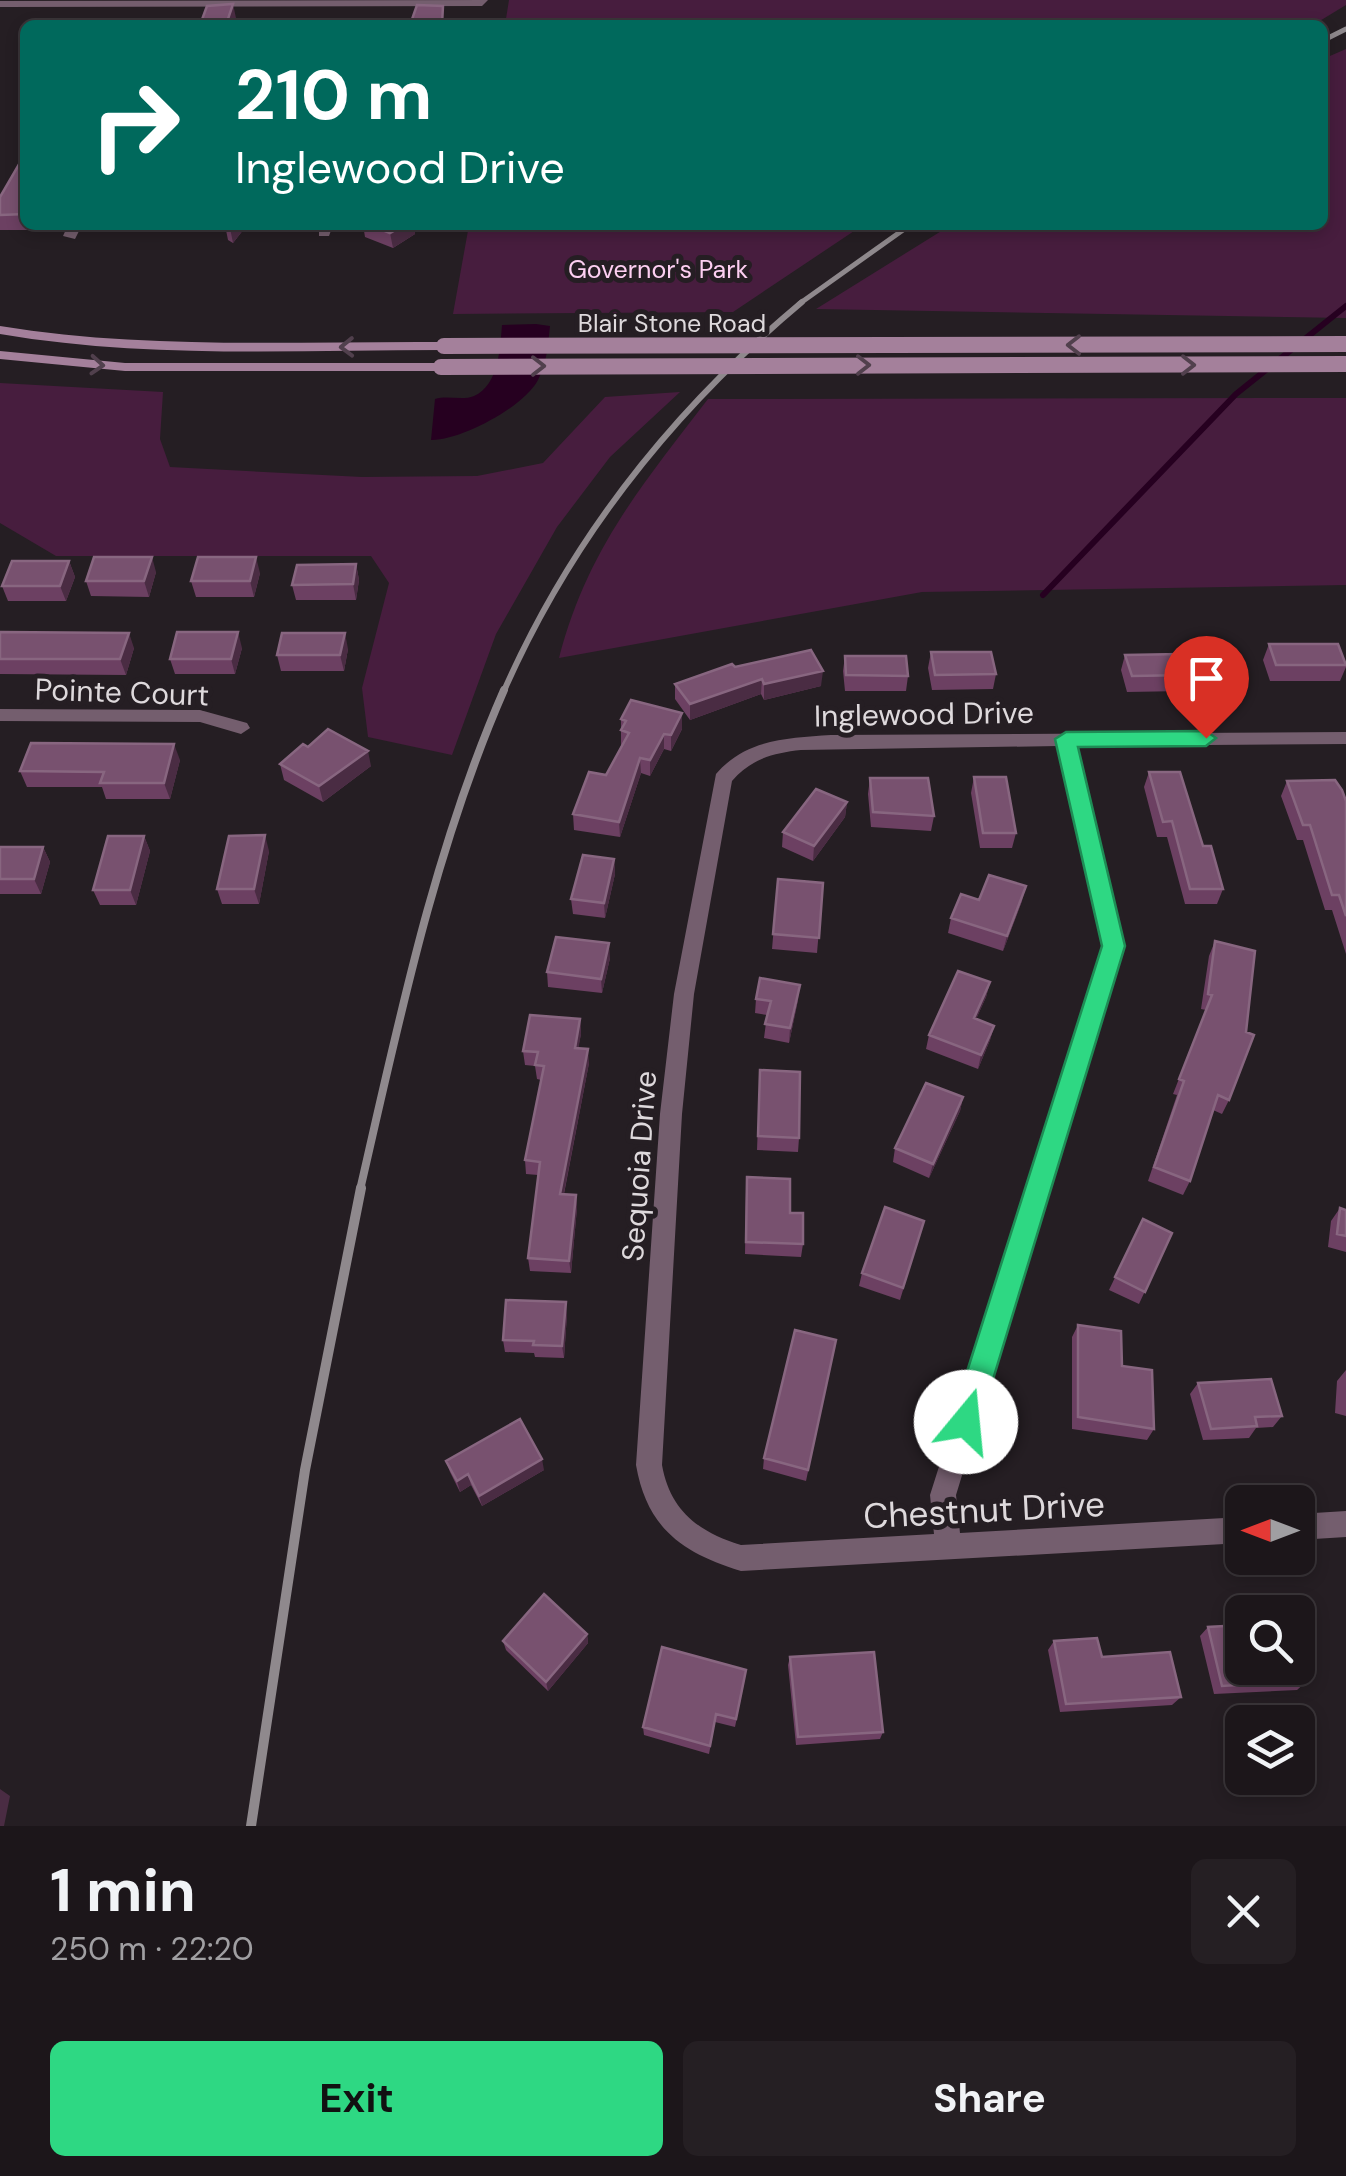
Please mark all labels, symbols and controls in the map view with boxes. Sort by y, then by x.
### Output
text: 210 m [235,50,432,141]
icon: right [70,60,200,190]
text: Inglewood Drive [235,138,565,197]
park label: Governor's Park [568,253,748,286]
street label: Blair Stone Road [578,307,766,340]
one-way arrow [1065,334,1080,356]
one-way arrow [338,336,354,357]
one-way arrow [89,354,105,375]
one-way arrow [1182,354,1197,376]
one-way arrow [532,355,547,377]
one-way arrow [856,355,872,376]
pin [1164,636,1249,739]
icon: arrive [1179,651,1234,706]
street label: Pointe Court [34,669,210,715]
street label: Inglewood Drive [814,693,1034,735]
street label: Sequoia Drive [613,1069,665,1263]
position arrow [914,1370,1018,1474]
street label: Chestnut Drive [862,1481,1106,1539]
north arrow [1225,1485,1315,1575]
map controls [1225,1485,1315,1795]
button: search [1225,1595,1315,1685]
button: layers [1225,1705,1315,1795]
text: 1 min [50,1851,196,1930]
button: close [1191,1859,1296,1964]
text: 250 m · 22:20 [50,1928,254,1970]
button: Exit [50,2041,663,2156]
button: Share [683,2041,1296,2156]

